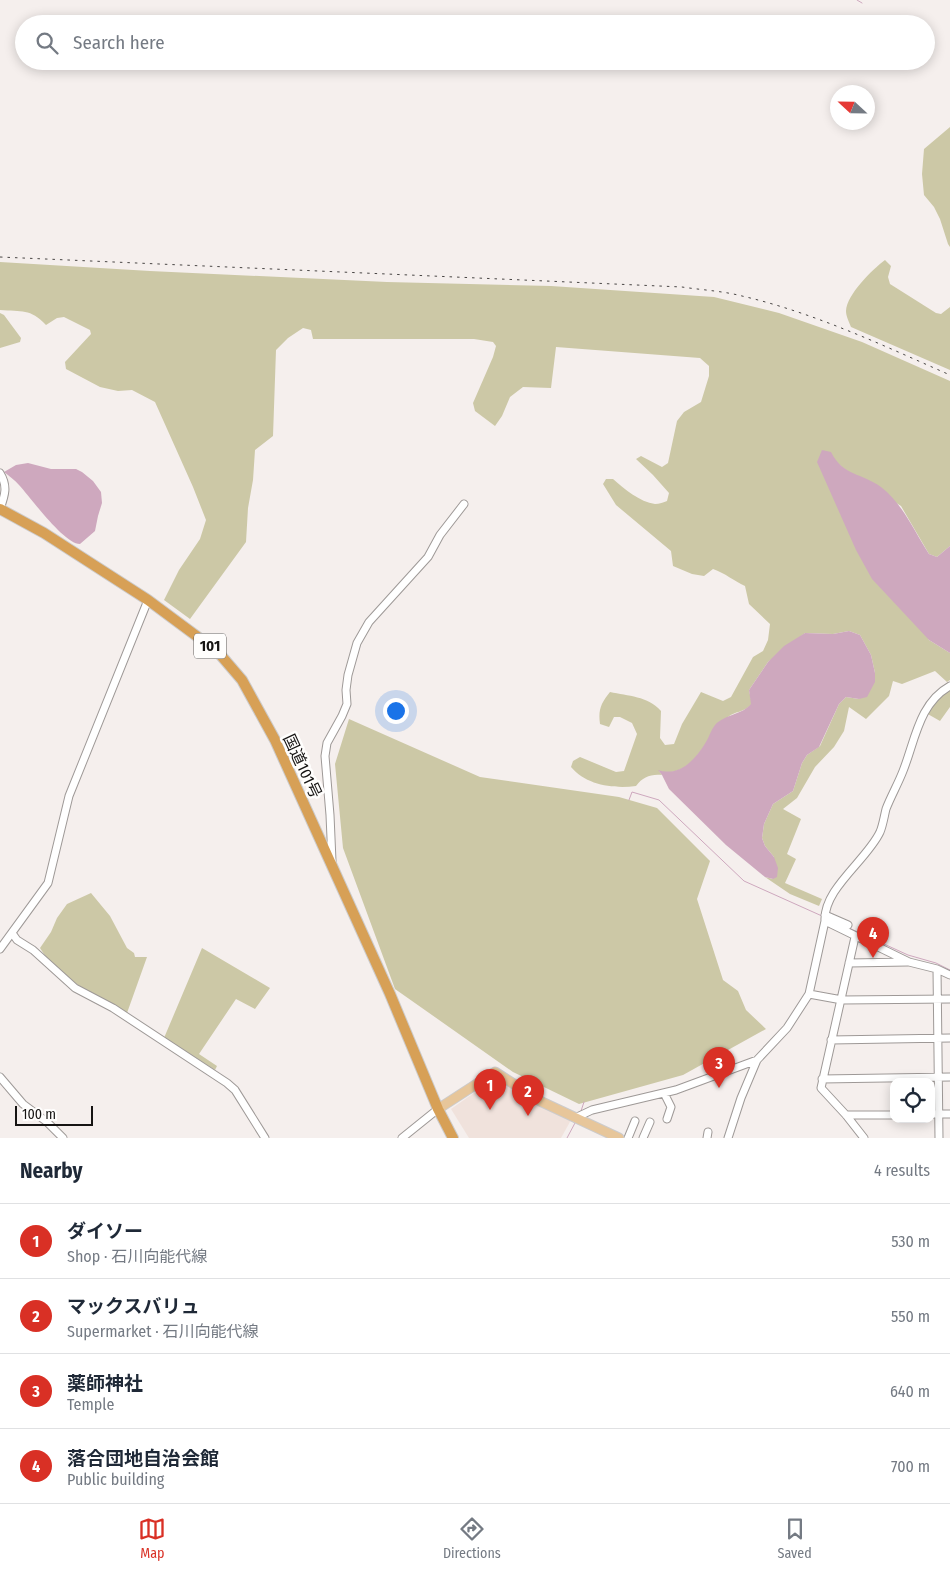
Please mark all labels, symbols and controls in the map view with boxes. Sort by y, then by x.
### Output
search box [15,15,935,70]
icon: search [33,29,61,57]
text: Search here [73,31,165,54]
north arrow [830,85,875,130]
road number: 101 [194,634,226,658]
your location [383,698,409,724]
street label: 国道101号 [279,731,326,801]
pin: 4 [857,917,889,958]
pin: 3 [703,1047,735,1088]
pin: 1 [474,1069,506,1110]
pin: 2 [512,1075,544,1116]
map controls [890,1078,935,1123]
button: locate [890,1078,935,1123]
scale bar [15,1103,92,1126]
text: 100 m [22,1106,56,1123]
text: Nearby [20,1158,82,1184]
text: 4 results [874,1161,930,1180]
text: ダイソー [67,1220,143,1243]
text: 1 [33,1232,39,1251]
text: 530 m [891,1232,930,1251]
text: Shop · 石川向能代線 [67,1247,207,1266]
text: マックスバリュ [67,1295,199,1318]
text: 2 [32,1307,40,1326]
text: 550 m [891,1307,930,1326]
text: Supermarket · 石川向能代線 [67,1322,258,1341]
text: 薬師神社 [67,1372,143,1395]
text: 3 [32,1382,40,1401]
text: 640 m [890,1382,930,1401]
text: Temple [67,1395,114,1414]
text: 落合団地自治会館 [67,1447,219,1470]
text: 4 [32,1457,40,1476]
text: 700 m [891,1457,930,1476]
text: Public building [67,1470,164,1489]
tab: Map [138,1515,166,1562]
tab: Directions [443,1515,501,1562]
tab: Saved [777,1515,812,1562]

